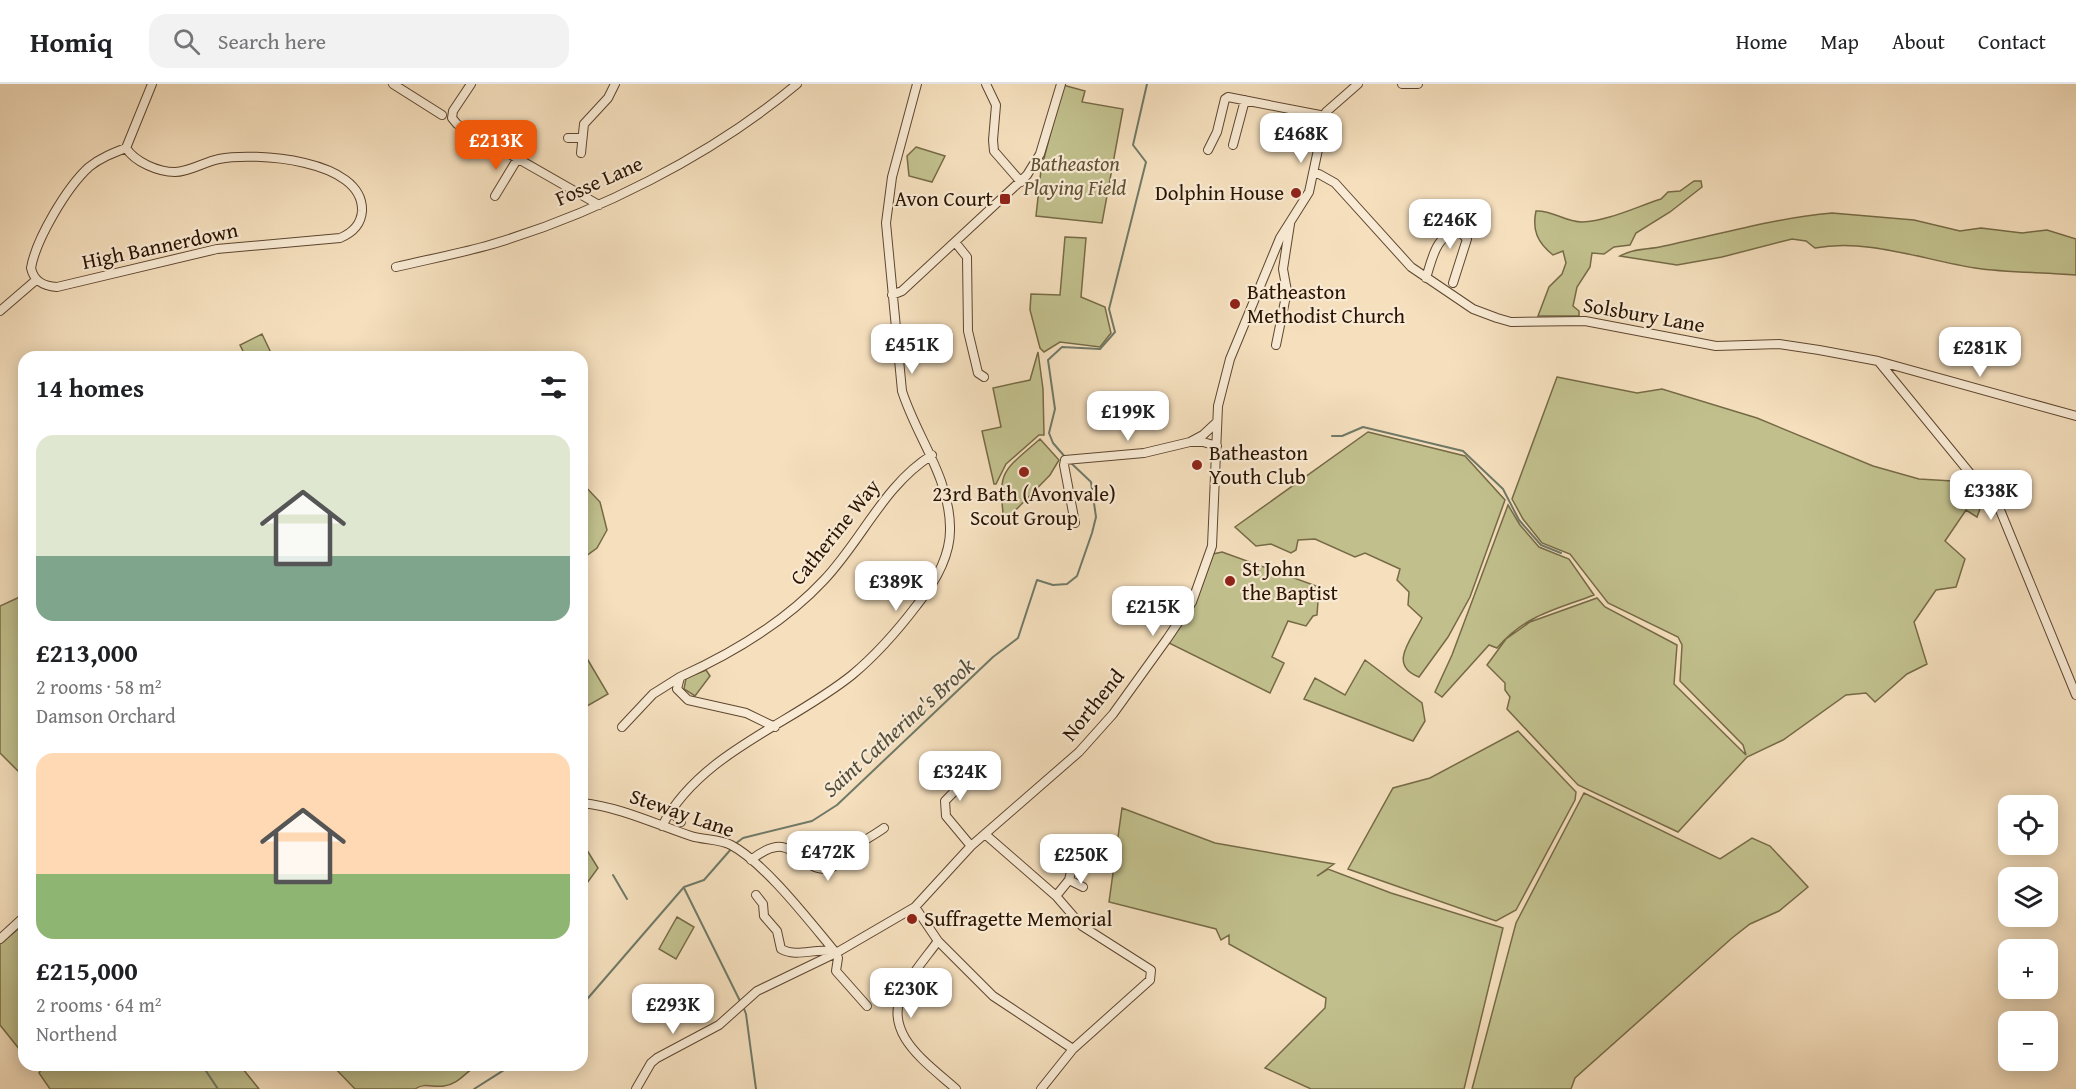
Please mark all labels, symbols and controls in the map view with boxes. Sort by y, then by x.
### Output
search box [149,14,569,68]
text: Homiq [30,21,113,62]
icon: search [170,25,203,58]
text: Search here [218,25,326,57]
text: Home [1736,26,1787,57]
text: Map [1820,26,1859,57]
text: About [1892,26,1945,57]
text: Contact [1978,26,2046,57]
pin: £468K [1259,113,1343,164]
text: £468K [1274,118,1328,147]
pin: £213K [454,120,538,171]
text: £213K [469,125,523,154]
street label: Fosse Lane [550,147,648,214]
park label: Batheaston Playing Field [1023,148,1126,203]
place label: Dolphin House [1155,177,1284,208]
place label: Avon Court [895,183,994,214]
marker: Dolphin House [1289,186,1303,200]
marker: Avon Court [998,192,1012,206]
pin: £246K [1408,199,1492,250]
text: £246K [1423,204,1477,233]
street label: High Bannerdown [79,214,241,277]
place label: Batheaston Methodist Church [1247,276,1405,331]
street label: Solsbury Lane [1581,289,1707,340]
marker: Batheaston Methodist Church [1228,297,1242,311]
pin: £451K [870,324,954,375]
pin: £281K [1938,327,2022,378]
text: £451K [885,329,939,358]
text: £281K [1953,332,2007,361]
text: 14 homes [36,368,144,407]
icon: filters [537,371,570,404]
pin: £199K [1086,391,1170,442]
text: £199K [1101,396,1155,425]
place label: Batheaston Youth Club [1209,437,1308,492]
marker: Batheaston Youth Club [1190,458,1204,472]
marker: 23rd Bath (Avonvale) Scout Group [1017,465,1031,479]
pin: £338K [1949,470,2033,521]
street label: Catherine Way [782,472,887,591]
icon: home [249,474,357,582]
text: £338K [1964,475,2018,504]
place label: 23rd Bath (Avonvale) Scout Group [932,478,1116,533]
place label: St John the Baptist [1242,553,1338,608]
pin: £389K [854,561,938,612]
text: £389K [869,566,923,595]
marker: St John the Baptist [1223,574,1237,588]
pin: £215K [1111,586,1195,637]
text: £215K [1126,591,1180,620]
text: £213,000 [36,633,138,672]
water label: Saint Catherine's Brook [815,649,982,804]
street label: Northend [1054,661,1132,748]
text: 2 rooms · 58 m² [36,672,162,701]
text: Damson Orchard [36,701,176,730]
pin: £324K [918,751,1002,802]
text: £324K [933,756,987,785]
street label: Steway Lane [626,780,739,845]
icon: home [249,792,357,900]
map controls [1998,795,2058,1071]
button: locate [1998,795,2058,855]
pin: £472K [786,831,870,882]
pin: £250K [1039,834,1123,885]
text: £472K [801,836,855,865]
text: £250K [1054,839,1108,868]
button: layers [1998,867,2058,927]
place label: Suffragette Memorial [924,903,1112,934]
marker: Suffragette Memorial [905,912,919,926]
button: + [1998,939,2058,999]
text: £215,000 [36,951,138,990]
pin: £230K [869,968,953,1019]
text: £230K [884,973,938,1002]
pin: £293K [631,984,715,1035]
text: £293K [646,989,700,1018]
text: 2 rooms · 64 m² [36,990,162,1019]
button: − [1998,1011,2058,1071]
text: Northend [36,1019,117,1048]

